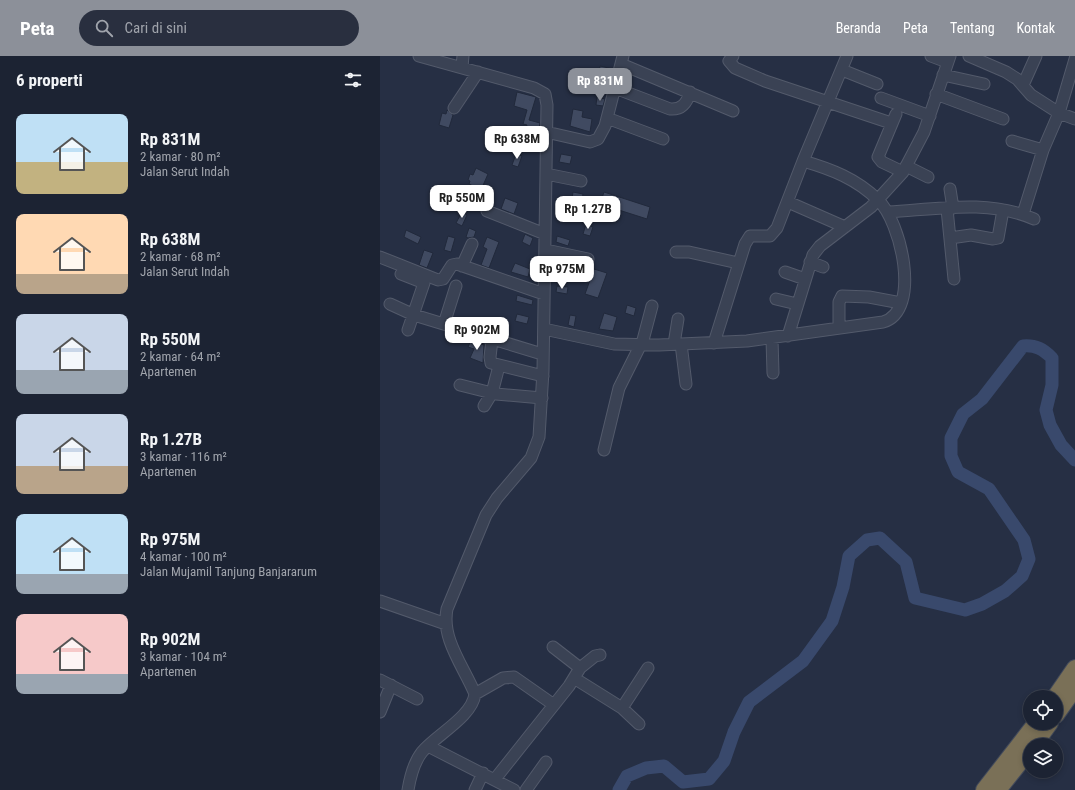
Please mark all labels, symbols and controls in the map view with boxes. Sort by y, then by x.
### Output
search box [79,10,359,46]
text: Peta [20,17,55,40]
icon: search [93,17,115,39]
text: Cari di sini [125,19,187,37]
text: Beranda [836,20,881,36]
text: Peta [903,20,928,36]
text: Tentang [950,20,995,36]
text: Kontak [1017,20,1055,36]
pin: Rp 831M [563,68,637,102]
icon: filters [342,69,364,91]
text: 6 properti [16,70,83,90]
text: Rp 831M [577,73,623,88]
pin: Rp 638M [480,126,554,160]
text: Rp 831M [140,129,200,149]
icon: home [48,130,96,178]
text: Rp 638M [494,131,540,146]
text: 2 kamar · 80 m² [140,149,221,164]
text: Jalan Serut Indah [140,164,229,179]
pin: Rp 550M [425,185,499,219]
text: Rp 550M [439,190,485,205]
pin: Rp 1.27B [547,196,629,230]
text: Rp 1.27B [564,201,612,216]
text: Rp 638M [140,229,200,249]
icon: home [48,230,96,278]
text: 2 kamar · 68 m² [140,249,221,264]
pin: Rp 975M [525,256,599,290]
text: Rp 975M [539,261,585,276]
text: Jalan Serut Indah [140,264,229,279]
pin: Rp 902M [440,317,514,351]
text: Rp 902M [454,322,500,337]
text: Rp 550M [140,329,200,349]
icon: home [48,330,96,378]
text: 2 kamar · 64 m² [140,349,221,364]
text: Apartemen [140,364,197,379]
text: Rp 1.27B [140,429,202,449]
icon: home [48,430,96,478]
text: 3 kamar · 116 m² [140,449,227,464]
text: Apartemen [140,464,197,479]
text: Rp 975M [140,529,200,549]
icon: home [48,530,96,578]
text: 4 kamar · 100 m² [140,549,227,564]
text: Jalan Mujamil Tanjung Banjararum [140,564,317,579]
text: Rp 902M [140,629,200,649]
icon: home [48,630,96,678]
text: 3 kamar · 104 m² [140,649,227,664]
text: Apartemen [140,664,197,679]
map controls [1023,690,1063,778]
button: locate [1023,690,1063,730]
button: layers [1023,738,1063,778]

